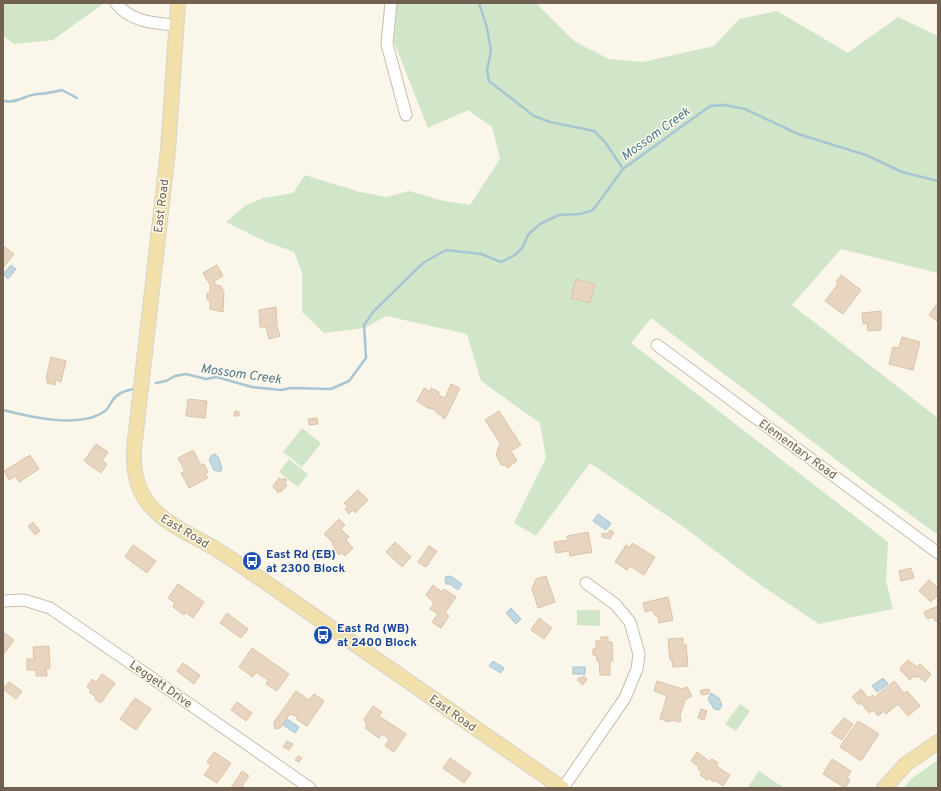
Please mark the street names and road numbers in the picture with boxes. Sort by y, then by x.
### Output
street label: East Road [151,178,173,234]
street label: Elementary Road [755,416,840,484]
street label: East Road [157,511,212,553]
street label: Leggett Drive [126,657,195,712]
street label: East Road [426,692,479,736]

